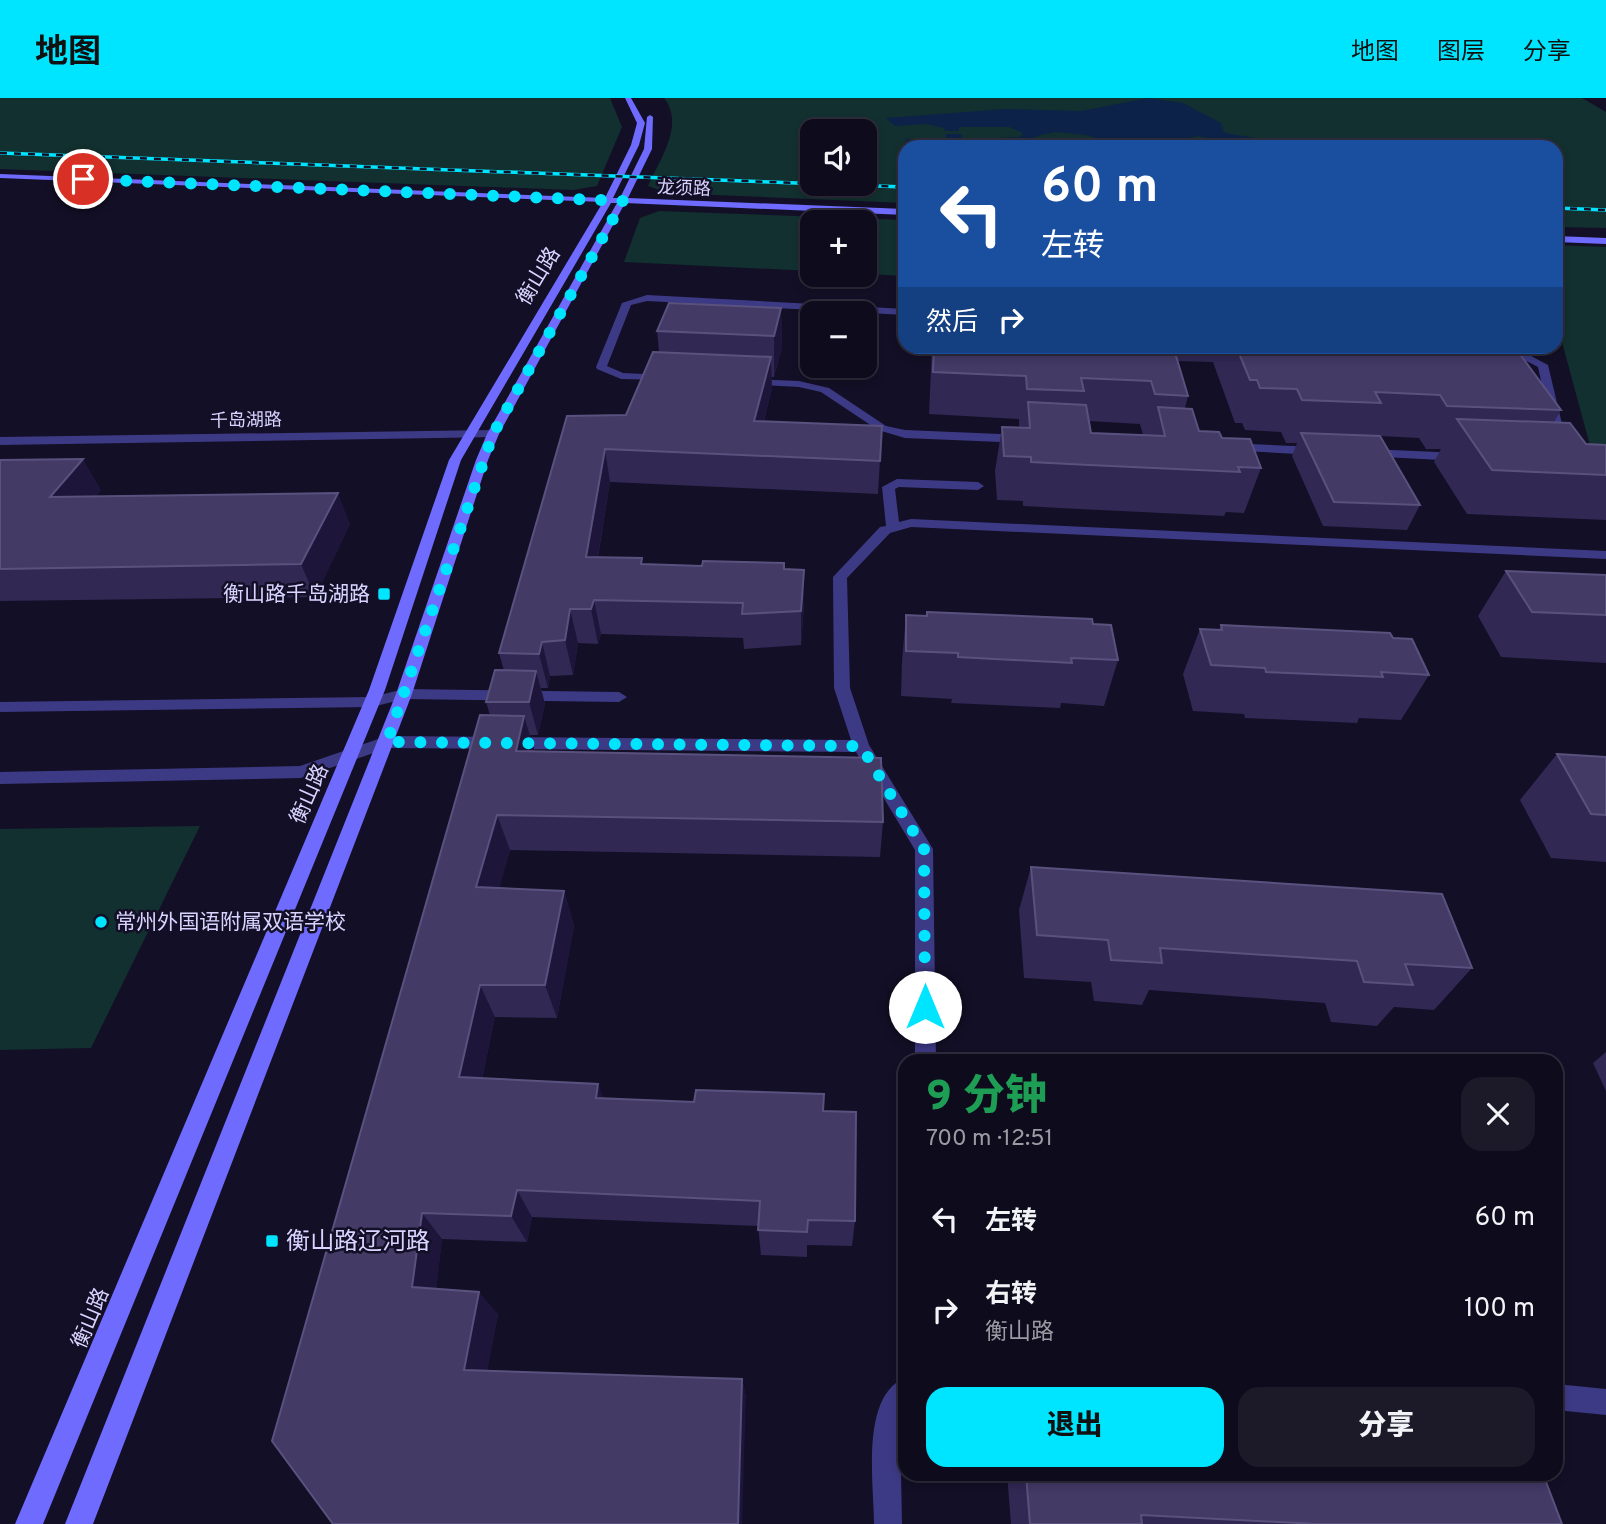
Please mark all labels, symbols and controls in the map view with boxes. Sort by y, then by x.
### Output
text: 地图 [35,33,101,75]
text: 地图 [1351,38,1399,68]
text: 图层 [1437,38,1485,68]
text: 分享 [1523,38,1571,68]
map controls [800,119,877,378]
button: sound [800,119,877,196]
pin [53,149,113,209]
text: 60 m [1041,158,1159,220]
icon: arrive [64,160,102,198]
icon: left [926,168,1017,259]
street label: 龙须路 [657,177,711,202]
button: + [800,210,877,287]
text: 左转 [1041,228,1105,268]
street label: 衡山路 [511,243,567,311]
button: − [800,301,877,378]
icon: right [992,301,1030,339]
text: 然后 [926,307,978,340]
street label: 千岛湖路 [210,409,282,434]
place label: 衡山路千岛湖路 [223,582,370,609]
marker: 衡山路千岛湖路 [376,586,392,602]
street label: 衡山路 [285,760,336,829]
place label: 常州外国语附属双语学校 [115,910,346,937]
marker: 常州外国语附属双语学校 [93,914,109,930]
position arrow [888,970,962,1044]
text: 9 分钟 [926,1072,1047,1125]
button: close [1461,1077,1535,1151]
text: 700 m · 12:51 [926,1125,1053,1154]
icon: left [926,1200,964,1238]
text: 60 m [1475,1202,1535,1235]
text: 左转 [985,1206,1037,1239]
place label: 衡山路辽河路 [286,1228,430,1258]
marker: 衡山路辽河路 [264,1233,280,1249]
text: 右转 [985,1279,1037,1312]
street label: 衡山路 [67,1284,116,1353]
icon: right [926,1291,964,1329]
text: 100 m [1464,1293,1535,1326]
text: 衡山路 [985,1319,1054,1348]
button: 退出 [926,1387,1224,1467]
button: 分享 [1238,1387,1535,1467]

